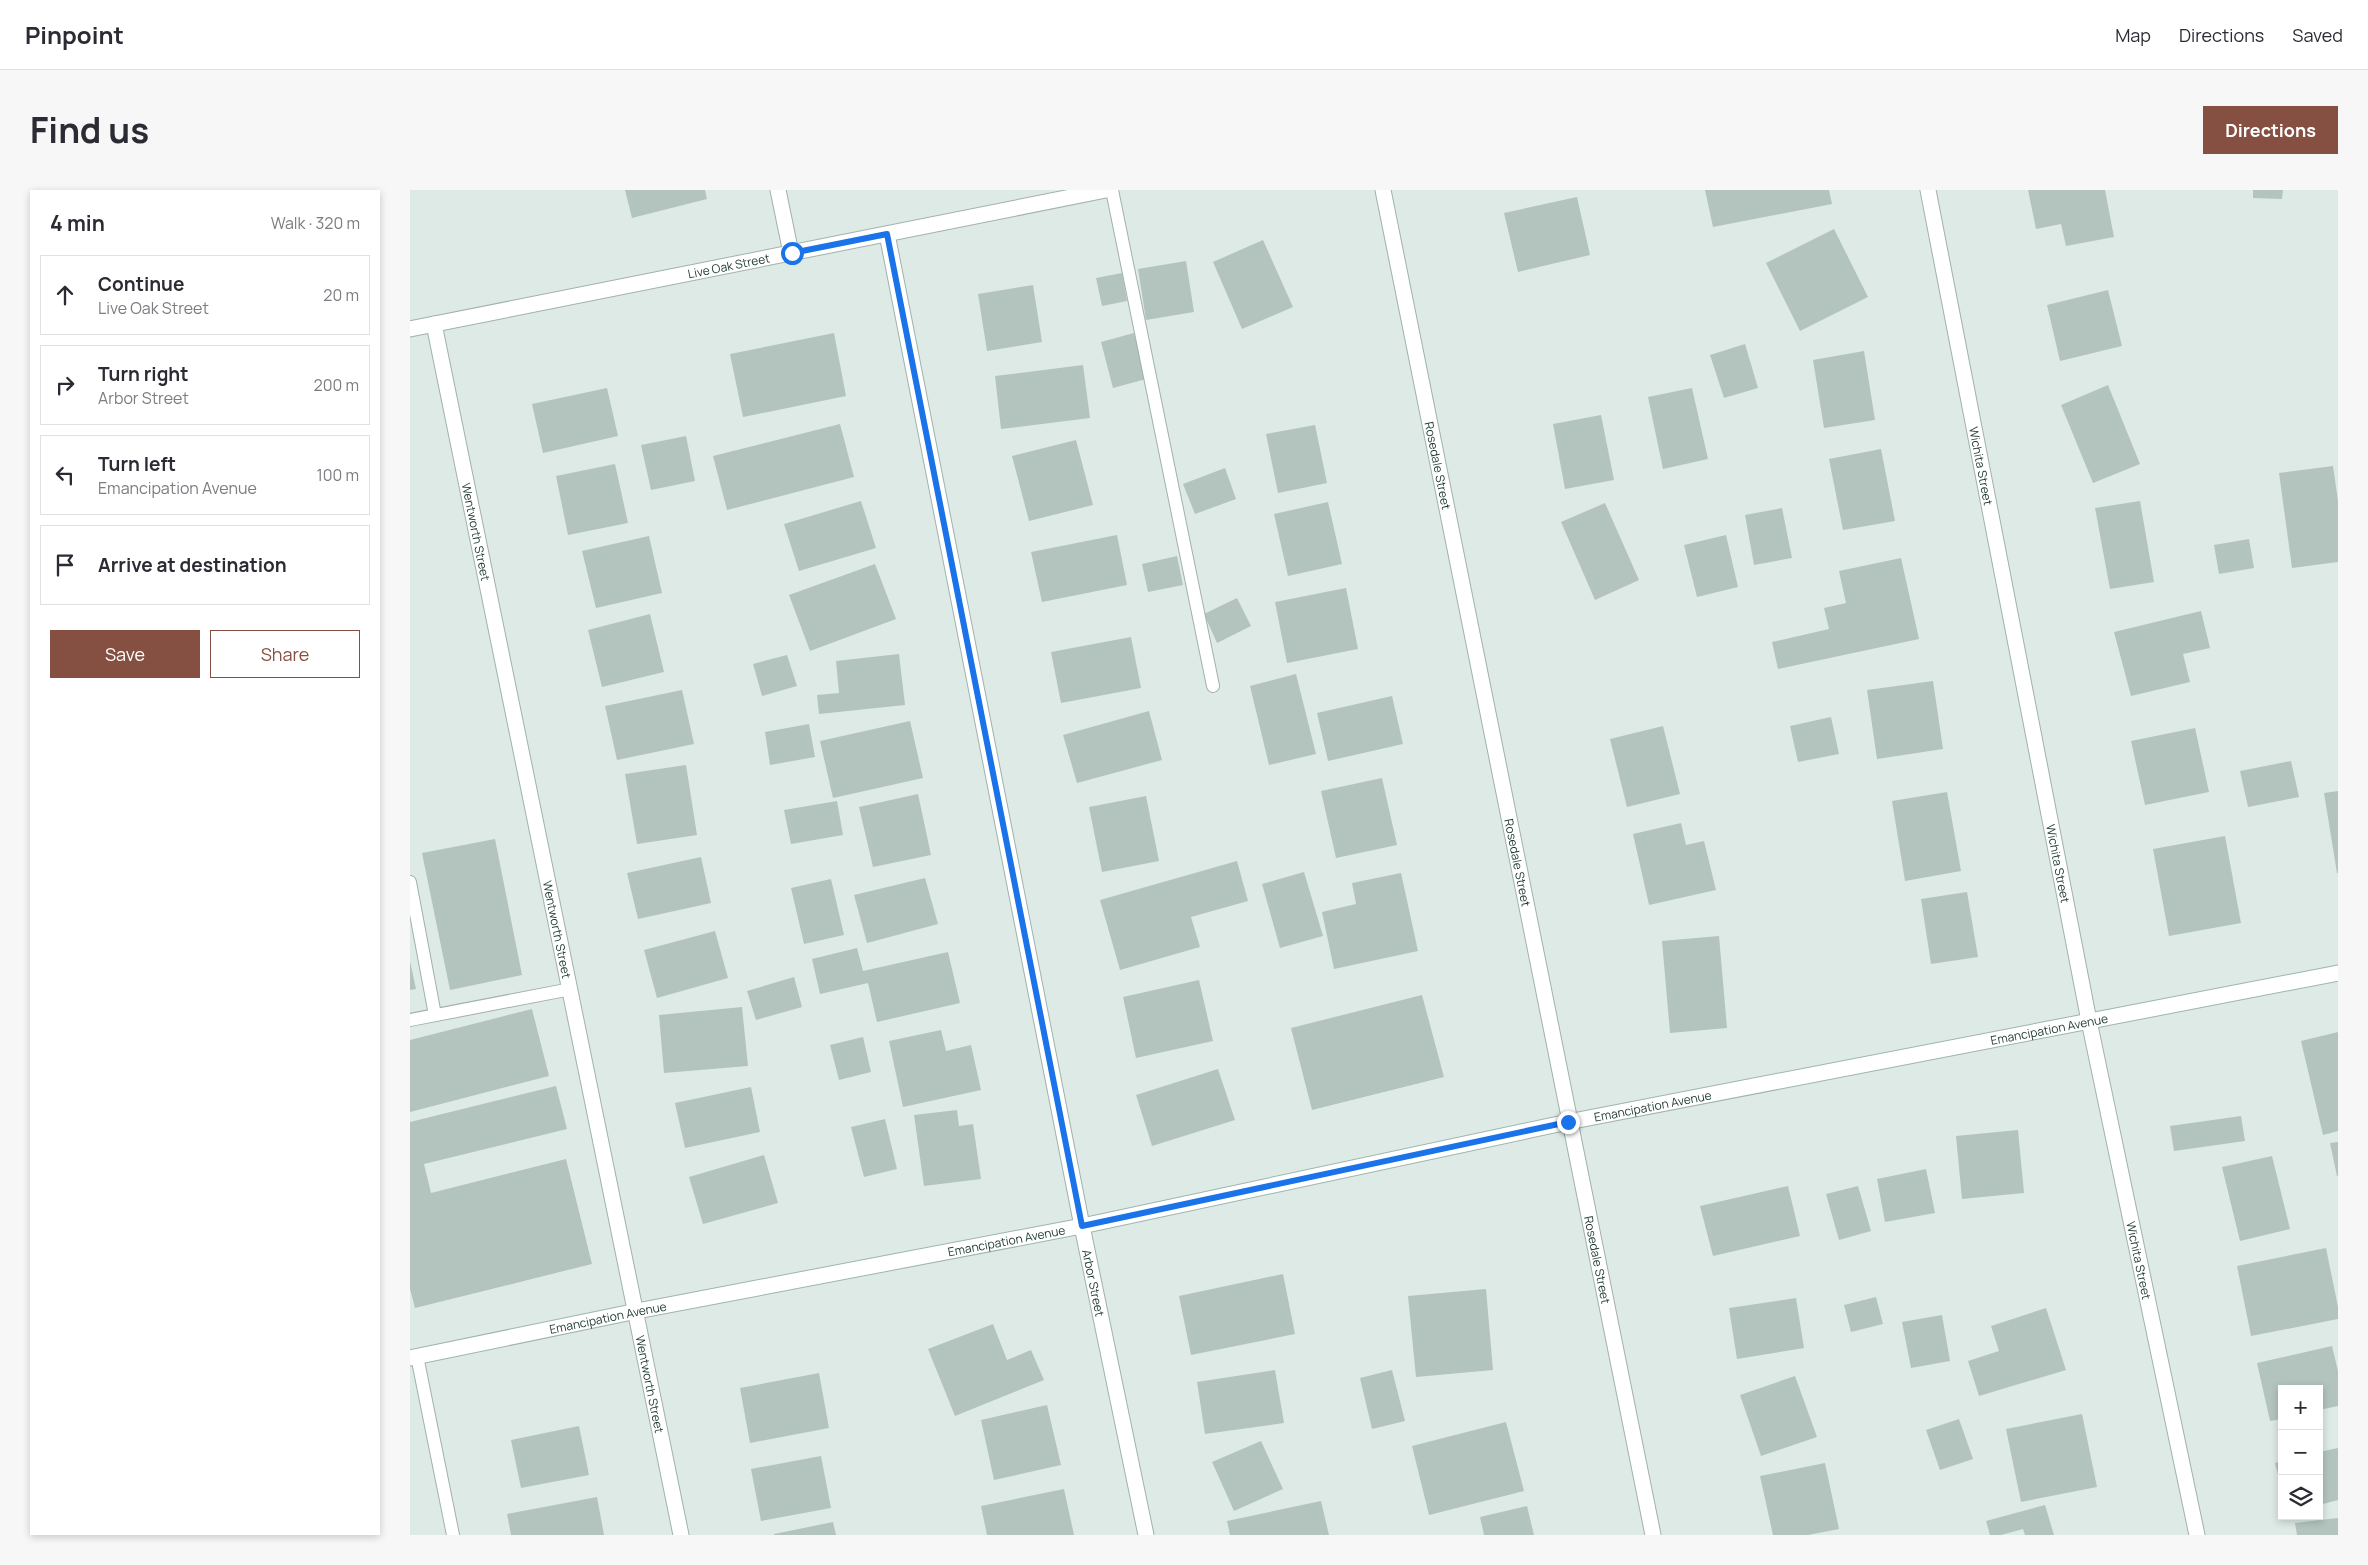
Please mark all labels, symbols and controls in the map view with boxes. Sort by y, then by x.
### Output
text: Pinpoint [25,18,124,51]
text: Map [2115,23,2151,47]
text: Directions [2179,23,2264,47]
text: Saved [2292,23,2343,47]
text: Find us [30,106,149,154]
button: Directions [2203,106,2338,154]
text: 4 min [50,209,105,237]
text: Walk · 320 m [271,212,360,234]
route start [781,242,804,265]
street label: Live Oak Street [686,249,771,282]
text: Continue [98,271,184,297]
icon: ahead [51,281,79,309]
text: 20 m [323,284,359,306]
text: Live Oak Street [98,297,209,319]
text: Turn right [98,361,188,387]
icon: right [51,371,79,399]
text: 200 m [314,374,359,396]
text: Arbor Street [98,387,189,409]
street label: Rosedale Street [1421,420,1455,511]
street label: Wichita Street [1966,425,1997,507]
text: Turn left [98,451,176,477]
icon: left [51,461,79,489]
text: 100 m [316,464,359,486]
text: Emancipation Avenue [98,477,257,499]
street label: Wentworth Street [458,481,495,582]
icon: arrive [51,551,79,579]
text: Arrive at destination [98,552,287,578]
button: Save [50,630,200,678]
button: Share [210,630,360,678]
street label: Rosedale Street [1501,817,1535,908]
street label: Wichita Street [2043,823,2074,904]
street label: Wentworth Street [539,879,576,980]
street label: Emancipation Avenue [1989,1009,2109,1049]
street label: Emancipation Avenue [1592,1086,1713,1125]
route end [1557,1111,1580,1134]
street label: Rosedale Street [1581,1214,1615,1305]
street label: Wichita Street [2123,1220,2156,1301]
street label: Emancipation Avenue [946,1221,1067,1260]
street label: Arbor Street [1079,1248,1109,1318]
street label: Emancipation Avenue [548,1297,668,1337]
street label: Wentworth Street [632,1334,669,1435]
map controls [2278,1385,2323,1520]
button: + [2278,1385,2323,1430]
button: − [2278,1430,2323,1475]
button: layers [2278,1475,2323,1520]

